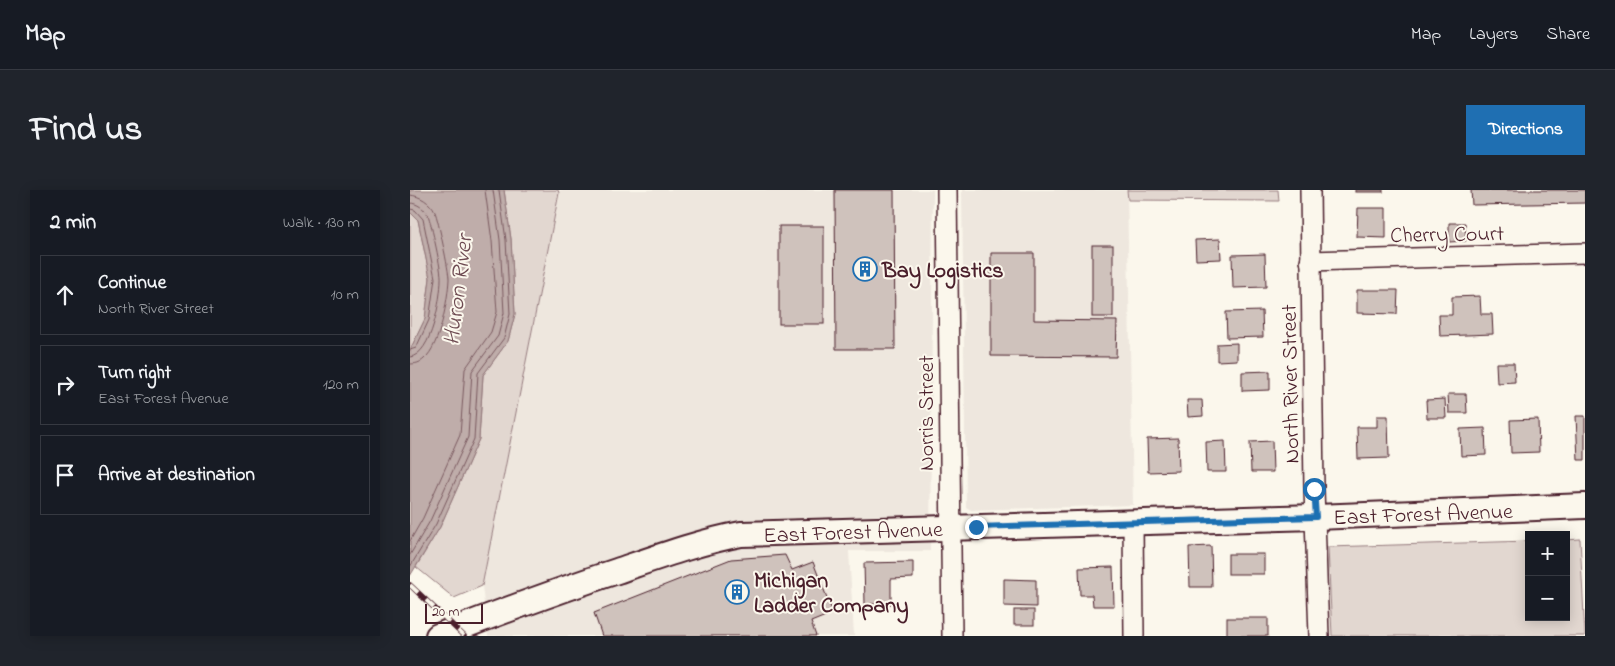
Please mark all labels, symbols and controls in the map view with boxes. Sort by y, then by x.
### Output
text: Map [25,17,66,52]
text: Map [1411,22,1441,48]
text: Layers [1469,22,1519,48]
text: Share [1547,22,1590,48]
text: Find us [30,105,142,156]
button: Directions [1466,105,1585,155]
text: 2 min [50,208,96,238]
text: Walk · 130 m [283,211,360,235]
street label: Cherry Court [1390,219,1505,254]
water label: Huron River [435,230,484,348]
building icon: Bay Logistics [852,256,878,282]
place label: Bay Logistics [881,256,1003,289]
text: Continue [98,270,166,297]
icon: ahead [51,281,79,309]
text: 10 m [331,283,359,307]
text: North River Street [98,297,214,321]
street label: North River Street [1275,303,1309,464]
street label: Norris Street [912,354,944,471]
text: Turn right [98,360,171,387]
icon: right [51,371,79,399]
text: 120 m [323,373,359,397]
text: East Forest Avenue [98,387,229,411]
icon: arrive [51,461,79,489]
text: Arrive at destination [98,462,255,489]
route start [1303,478,1326,501]
street label: East Forest Avenue [1333,497,1514,535]
street label: East Forest Avenue [763,515,944,553]
route end [965,516,988,539]
map controls [1525,531,1570,621]
button: + [1525,531,1570,576]
place label: Michigan Ladder Company [754,566,908,624]
button: − [1525,576,1570,621]
building icon: Michigan Ladder Company [724,579,750,605]
scale bar [425,601,482,624]
text: 20 m [432,602,459,623]

